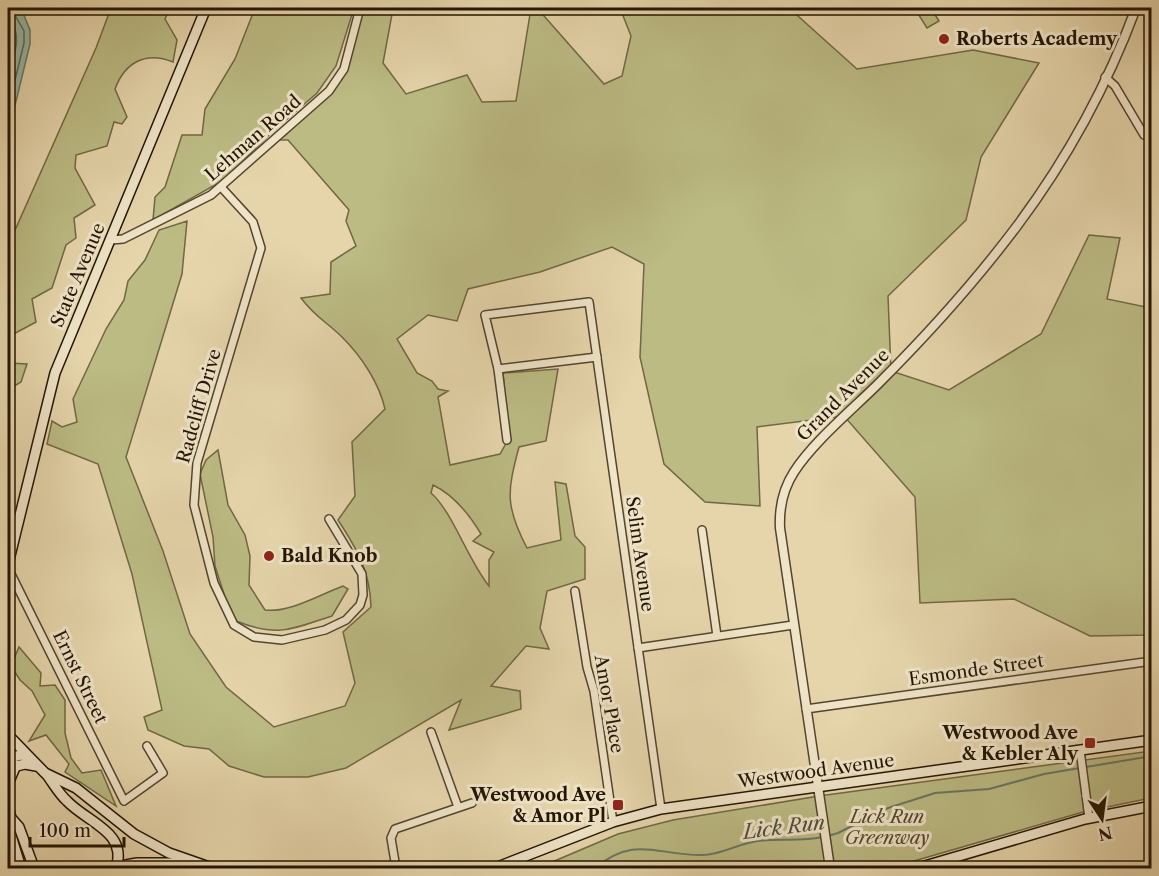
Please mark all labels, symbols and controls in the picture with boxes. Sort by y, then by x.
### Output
place label: Roberts Academy [956,28,1118,50]
marker: Roberts Academy [937,32,951,46]
street label: Lehman Road [201,90,306,186]
street label: State Avenue [46,220,110,330]
street label: Grand Avenue [792,344,894,446]
street label: Radcliff Drive [172,346,226,466]
street label: Selim Avenue [621,495,659,613]
place label: Bald Knob [281,545,378,567]
marker: Bald Knob [262,549,276,563]
street label: Ernst Street [48,627,112,728]
street label: Esmonde Street [907,650,1046,690]
street label: Amor Place [589,652,628,755]
place label: Westwood Ave & Kebler Aly [941,722,1079,765]
marker: Westwood Ave & Kebler Aly [1083,736,1097,750]
street label: Westwood Avenue [735,749,896,793]
place label: Westwood Ave & Amor Pl [469,784,606,827]
north arrow [1072,789,1132,849]
marker: Westwood Ave & Amor Pl [611,798,625,812]
park label: Lick Run Greenway [845,806,929,849]
scale bar [30,810,124,848]
water label: Lick Run [740,810,826,844]
text: 100 m [39,820,91,842]
text: N [1096,822,1114,845]

